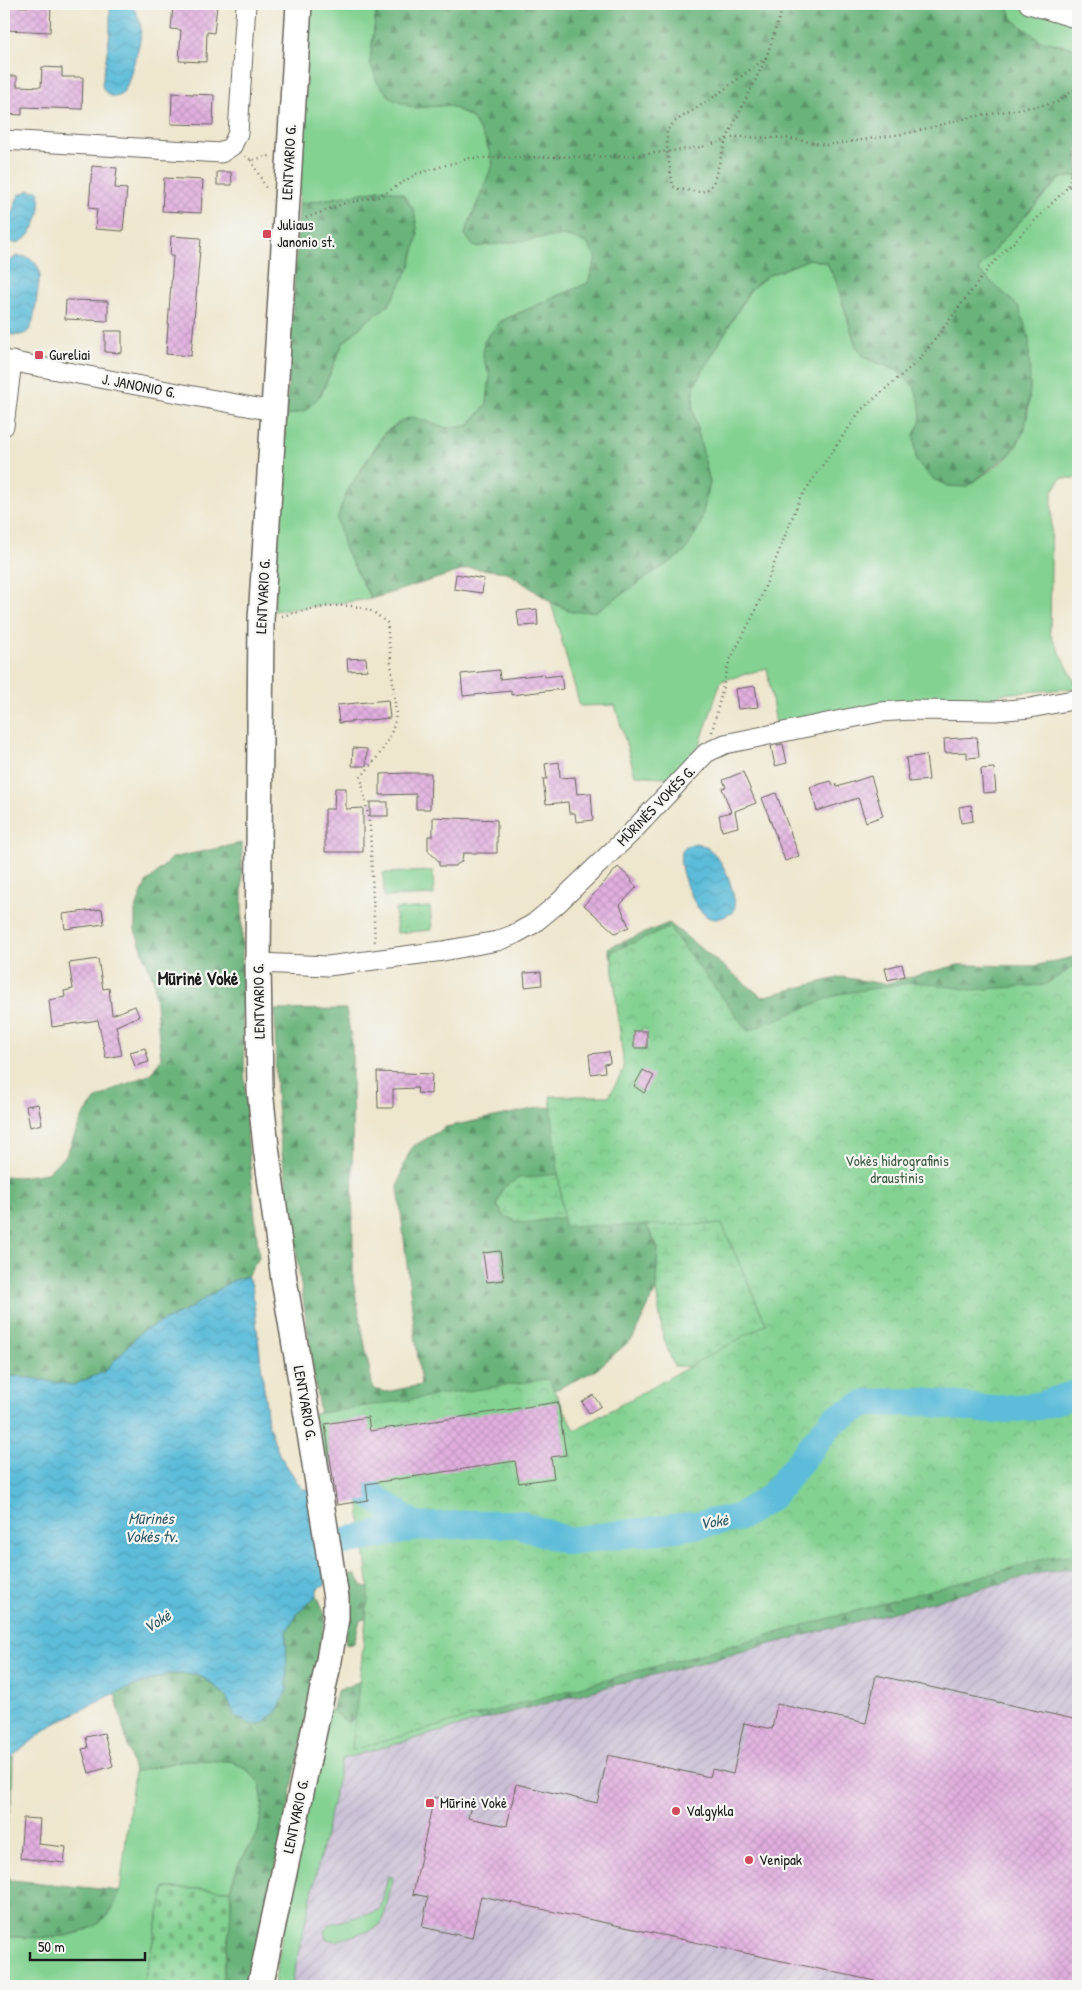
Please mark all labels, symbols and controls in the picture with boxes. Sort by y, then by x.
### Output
street label: LENTVARIO G. [276,124,301,200]
place label: Juliaus Janonio st. [277,214,335,252]
marker: Juliaus Janonio st. [261,228,273,240]
place label: Gureliai [49,344,91,365]
marker: Gureliai [33,349,45,361]
street label: J. JANONIO G. [100,368,178,403]
street label: LENTVARIO G. [250,558,275,634]
street label: MŪRINĖS VOKĖS G. [612,761,699,851]
street label: LENTVARIO G. [247,963,270,1039]
district label: Mūrinė Vokė [158,966,239,991]
park label: Vokės hidrografinis draustinis [845,1150,949,1188]
street label: LENTVARIO G. [289,1364,322,1442]
water label: Mūrinės Vokės tv. [124,1507,178,1547]
water label: Vokė [698,1508,730,1534]
water label: Vokė [139,1604,175,1638]
street label: LENTVARIO G. [277,1777,314,1855]
place label: Mūrinė Vokė [440,1792,507,1813]
marker: Mūrinė Vokė [424,1797,436,1809]
place label: Valgykla [686,1800,734,1821]
marker: Valgykla [670,1805,682,1817]
place label: Venipak [759,1849,802,1870]
marker: Venipak [743,1854,755,1866]
scale bar [30,1930,145,1962]
text: 50 m [38,1936,65,1957]

